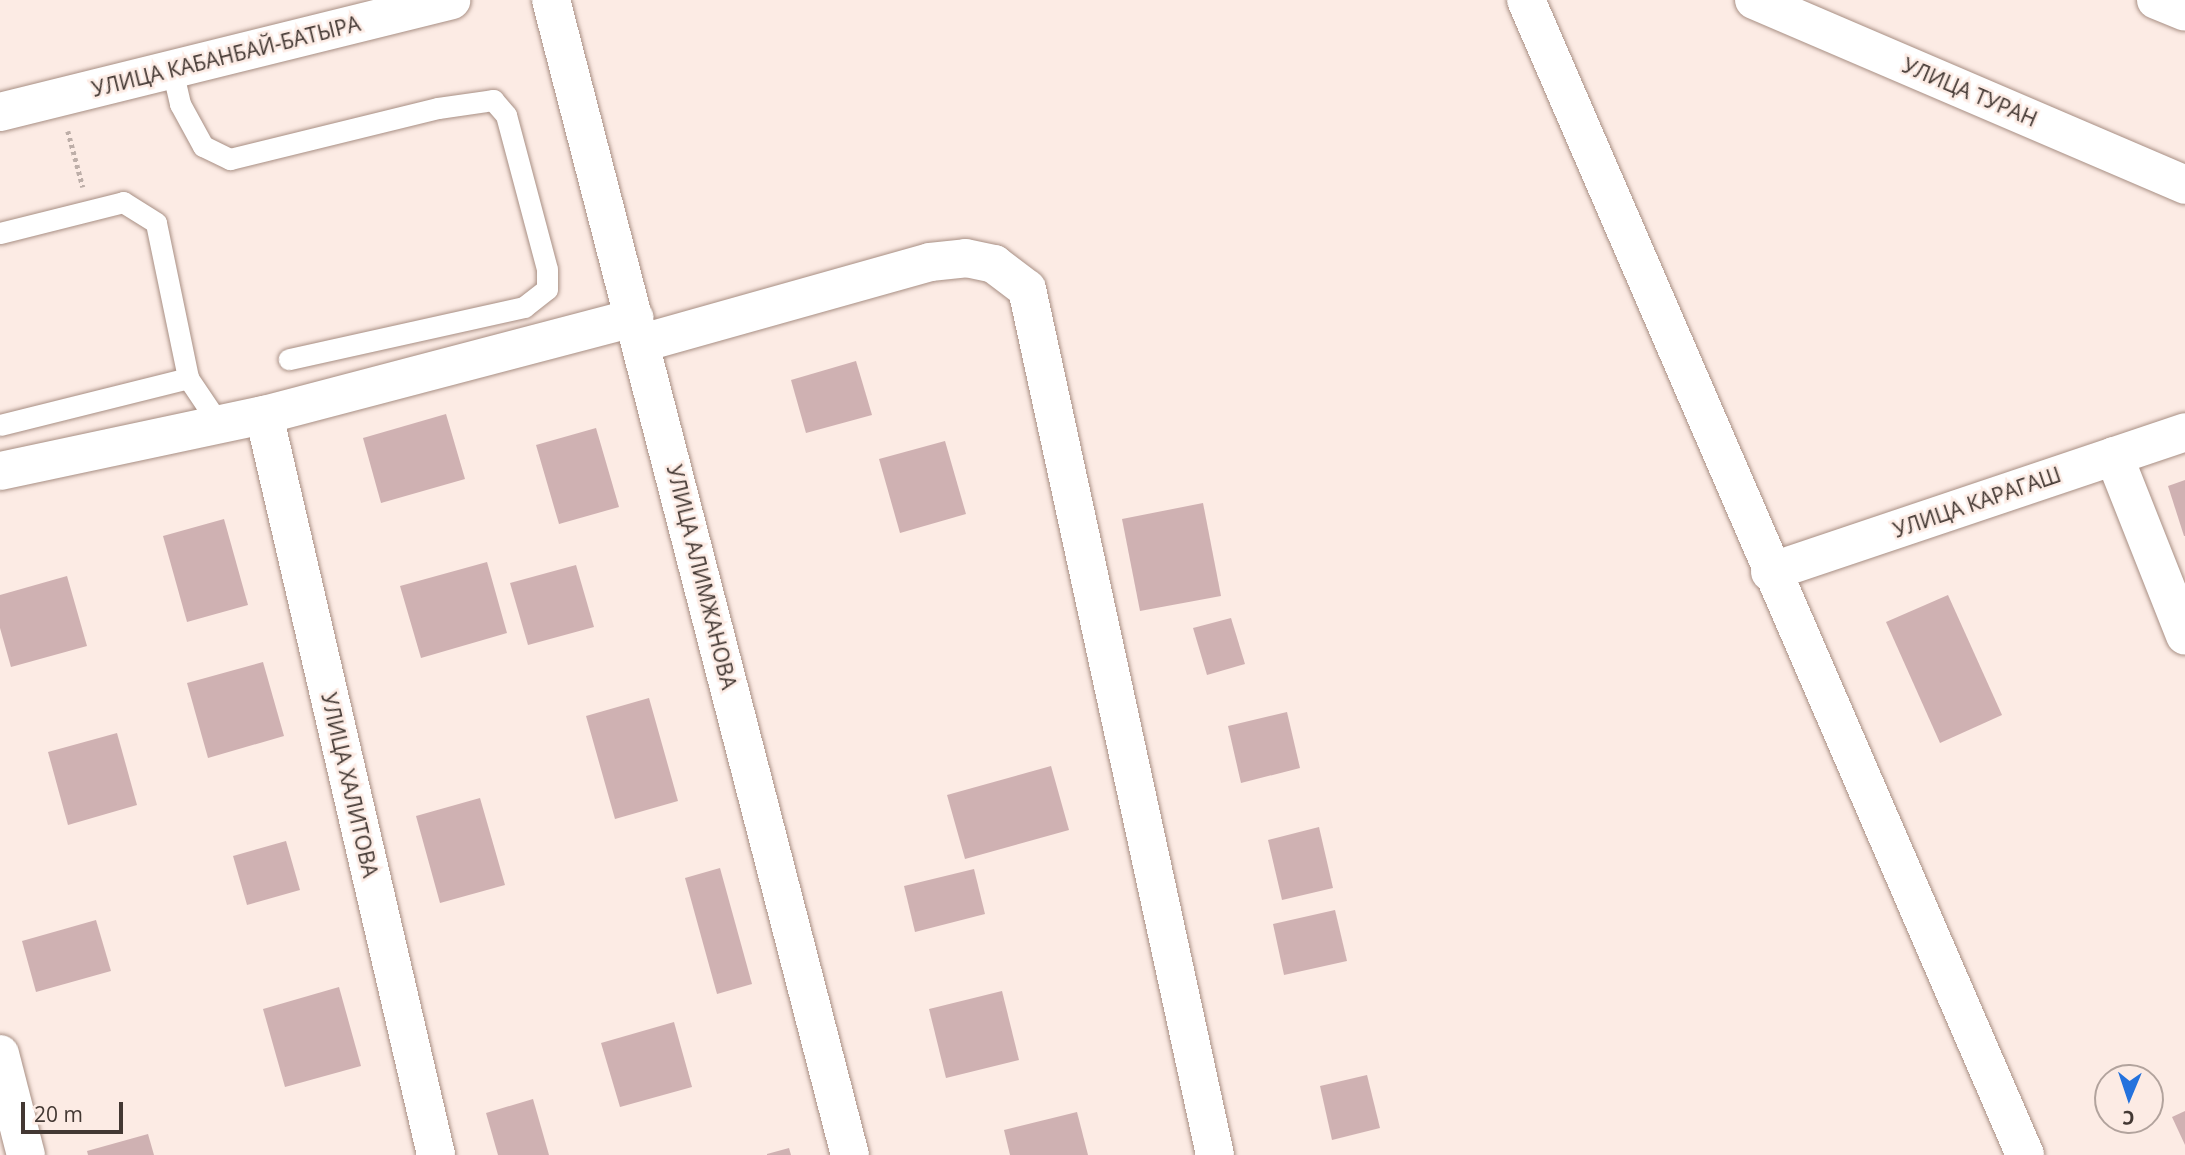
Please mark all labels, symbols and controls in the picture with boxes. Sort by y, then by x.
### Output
street label: УЛИЦА КАБАНБАЙ-БАТЫРА [89,10,363,102]
street label: УЛИЦА ТУРАН [1899,52,2041,132]
street label: УЛИЦА КАРАГАШ [1890,461,2064,543]
street label: УЛИЦА АЛИМЖАНОВА [662,462,742,692]
street label: УЛИЦА ХАЛИТОВА [316,690,384,880]
north arrow [2094,1064,2164,1134]
scale bar [24,1088,126,1132]
text: 20 m [34,1100,83,1128]
text: С [2122,1105,2135,1131]

